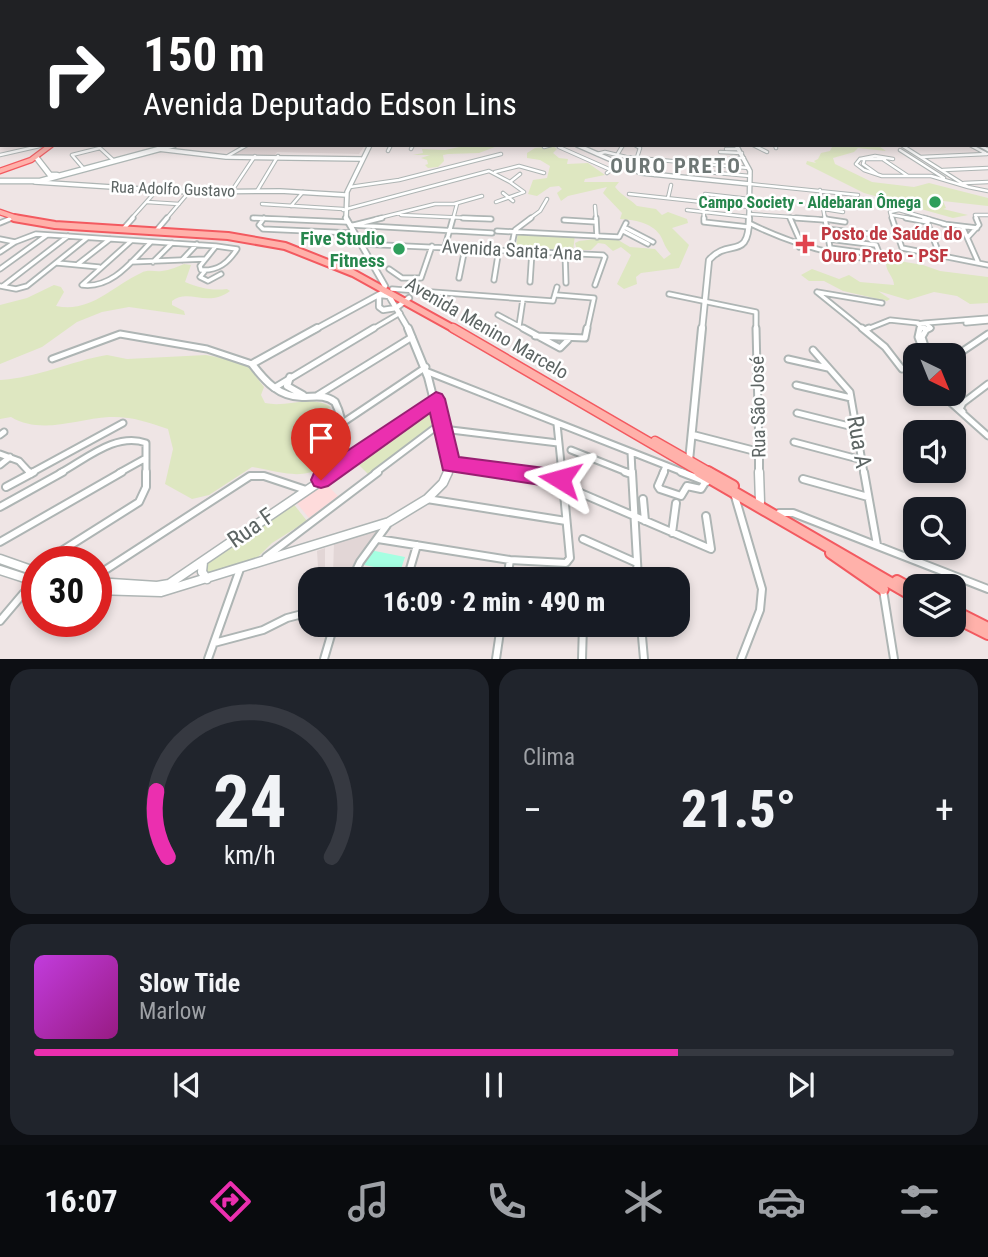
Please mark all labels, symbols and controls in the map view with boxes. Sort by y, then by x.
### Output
text: 150 m [143,26,265,83]
icon: right [28,28,119,119]
text: Avenida Deputado Edson Lins [143,85,517,123]
district label: OURO PRETO [610,154,742,178]
street label: Rua Adolfo Gustavo [110,177,236,201]
place label: Campo Society - Aldebaran Ômega [699,193,921,212]
marker: Campo Society - Aldebaran Ômega [927,194,943,210]
place label: Posto de Saúde do Ouro Preto - PSF [821,222,962,267]
place label: Five Studio Fitness [300,227,385,272]
marker: Posto de Saúde do Ouro Preto - PSF [795,234,815,254]
street label: Avenida Santa Ana [441,235,583,265]
marker: Five Studio Fitness [391,241,407,257]
street label: Avenida Menino Marcelo [401,272,573,384]
north arrow [903,343,966,406]
map controls [903,343,966,637]
street label: Rua São José [746,356,770,458]
pin [291,408,351,480]
street label: Rua A [841,414,877,470]
icon: arrive [302,419,340,457]
button: sound [903,420,966,483]
position arrow [523,442,597,516]
button: search [903,497,966,560]
street label: Rua F [222,502,280,554]
speed limit sign: 30 [21,546,112,637]
button: layers [903,574,966,637]
text: 16:09 · 2 min · 490 m [383,587,605,617]
text: Clima [523,744,575,771]
text: 24 [213,760,286,846]
text: 21.5° [681,779,796,840]
text: − [523,788,542,832]
text: + [935,788,954,832]
text: km/h [224,841,275,870]
text: Slow Tide [139,968,240,998]
text: Marlow [139,998,206,1025]
icon: previous [168,1066,206,1104]
icon: pause [475,1066,513,1104]
icon: next [782,1066,820,1104]
icon: directions [206,1177,255,1226]
icon: music [344,1177,393,1226]
icon: phone [482,1177,531,1226]
icon: climate [619,1177,668,1226]
icon: car [757,1177,806,1226]
icon: filters [895,1177,944,1226]
text: 16:07 [44,1182,118,1220]

